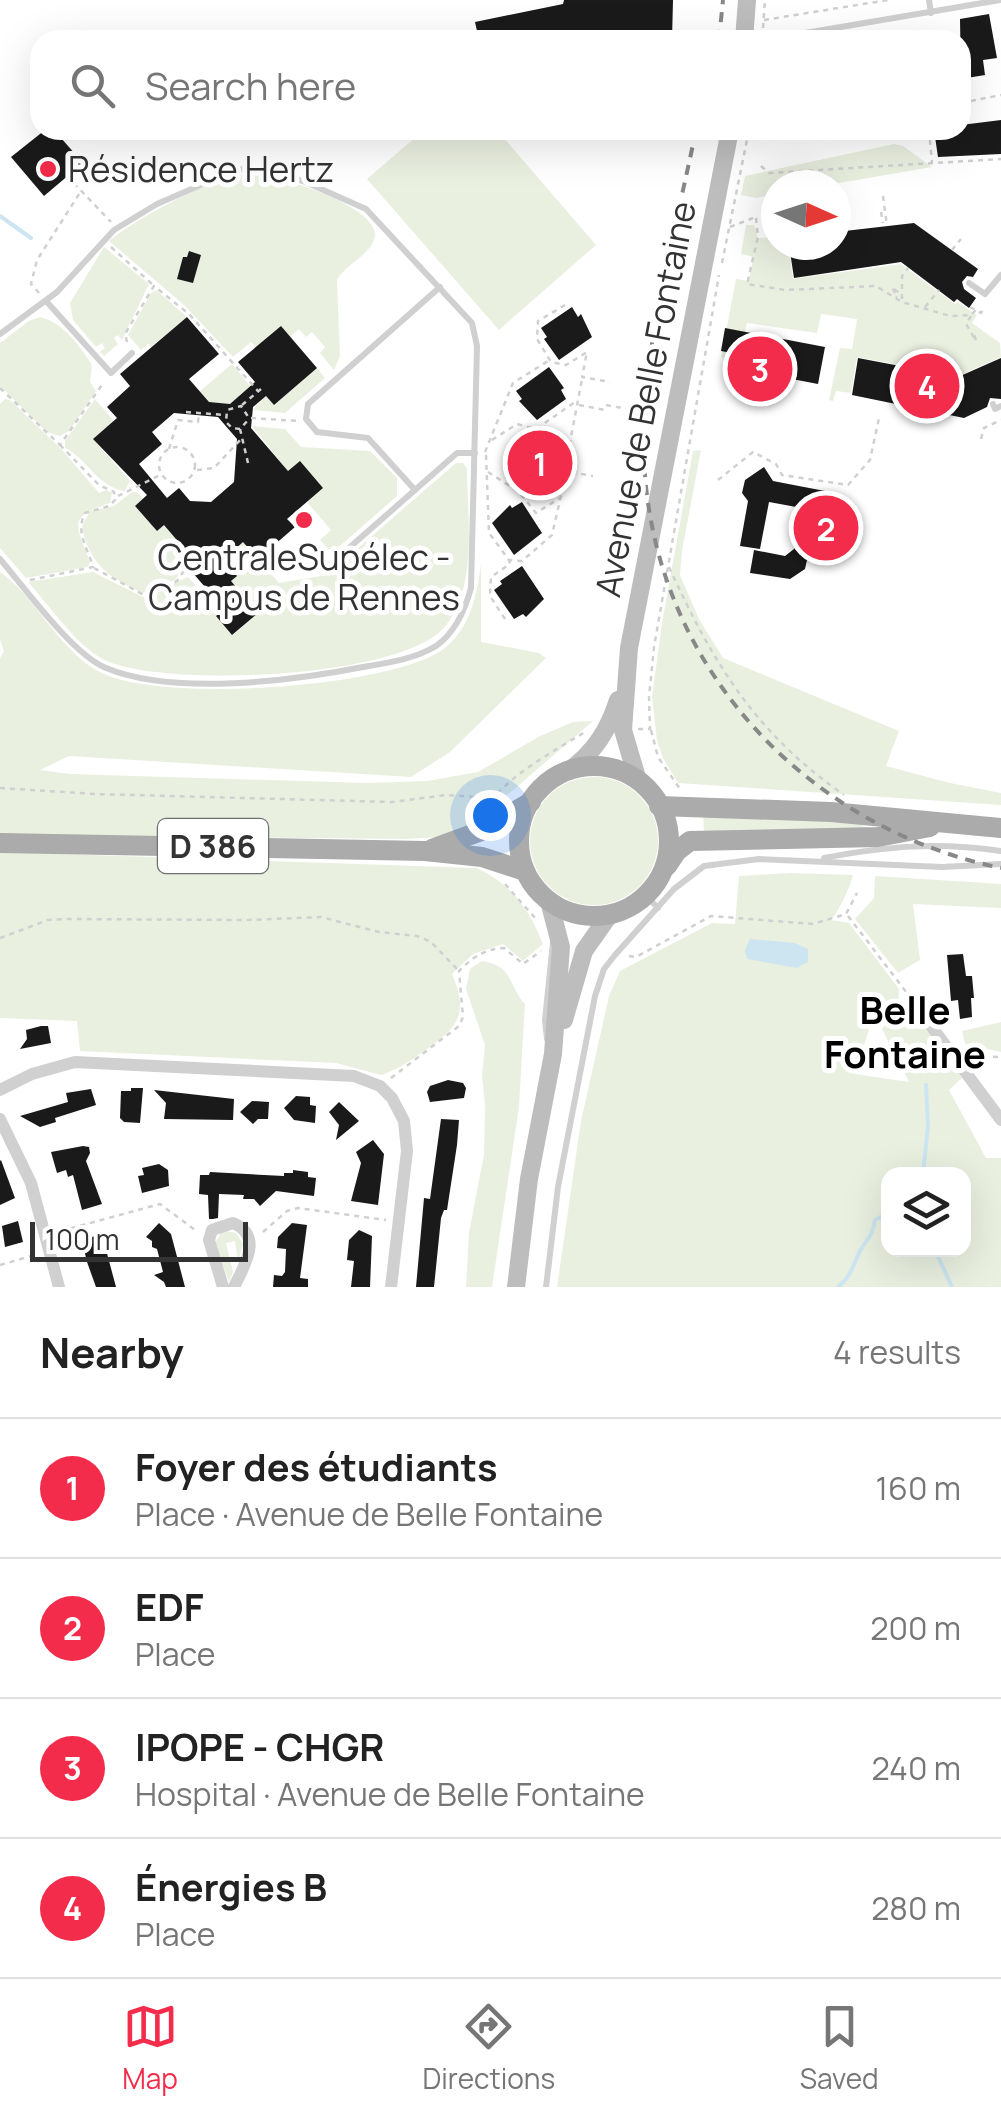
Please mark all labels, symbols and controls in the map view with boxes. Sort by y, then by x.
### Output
search box [30,30,971,140]
icon: search [65,58,120,113]
text: Search here [145,59,356,111]
place label: Résidence Hertz [68,145,334,193]
marker: Résidence Hertz [37,158,59,180]
north arrow [761,170,851,260]
street label: Avenue de Belle Fontaine [583,197,707,601]
pin: 3 [728,332,792,406]
pin: 4 [894,348,960,424]
pin: 1 [508,426,572,500]
pin: 2 [794,490,858,566]
marker: CentraleSupélec - Campus de Rennes [293,509,315,531]
place label: CentraleSupélec - Campus de Rennes [148,533,460,621]
your location [465,790,516,841]
road number: D 386 [158,819,268,873]
district label: Belle Fontaine [824,983,986,1079]
map controls [881,1167,971,1257]
button: layers [881,1167,971,1257]
scale bar [30,1217,248,1262]
text: 100 m [45,1220,119,1258]
text: Nearby [40,1323,184,1381]
text: 4 results [833,1330,961,1374]
text: Foyer des étudiants [135,1440,498,1492]
text: 1 [65,1466,80,1510]
text: 160 m [876,1466,961,1510]
text: Place · Avenue de Belle Fontaine [135,1492,603,1536]
text: EDF [135,1580,204,1632]
text: 2 [63,1606,82,1650]
text: 200 m [870,1606,961,1650]
text: Place [135,1632,216,1676]
text: IPOPE - CHGR [135,1720,384,1772]
text: 3 [63,1746,82,1790]
text: 240 m [871,1746,961,1790]
text: Hospital · Avenue de Belle Fontaine [135,1772,645,1816]
text: Énergies B [135,1860,327,1912]
text: 4 [63,1886,82,1930]
text: 280 m [871,1886,961,1930]
text: Place [135,1912,216,1956]
tab: Map [122,1999,178,2097]
tab: Directions [423,1999,555,2097]
tab: Saved [800,1999,879,2097]

